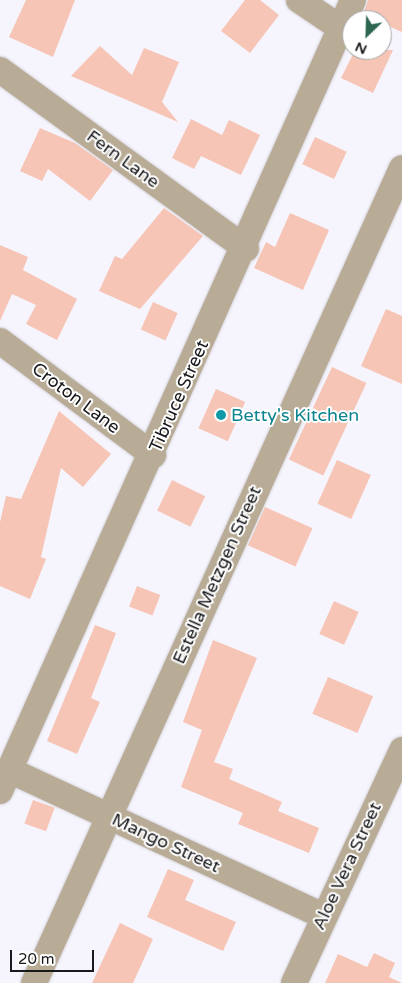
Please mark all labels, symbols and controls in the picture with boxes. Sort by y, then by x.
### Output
north arrow [342,10,392,60]
text: N [353,38,370,58]
street label: Fern Lane [82,125,164,193]
street label: Tibruce Street [145,337,213,455]
street label: Croton Lane [28,358,124,438]
place label: Betty's Kitchen [231,404,359,426]
marker: Betty's Kitchen [215,409,227,421]
street label: Estella Metzgen Street [168,483,266,667]
street label: Aloe Vera Street [308,799,386,933]
street label: Mango Street [108,809,224,877]
scale bar [12,940,96,972]
text: 20 m [18,950,55,968]

